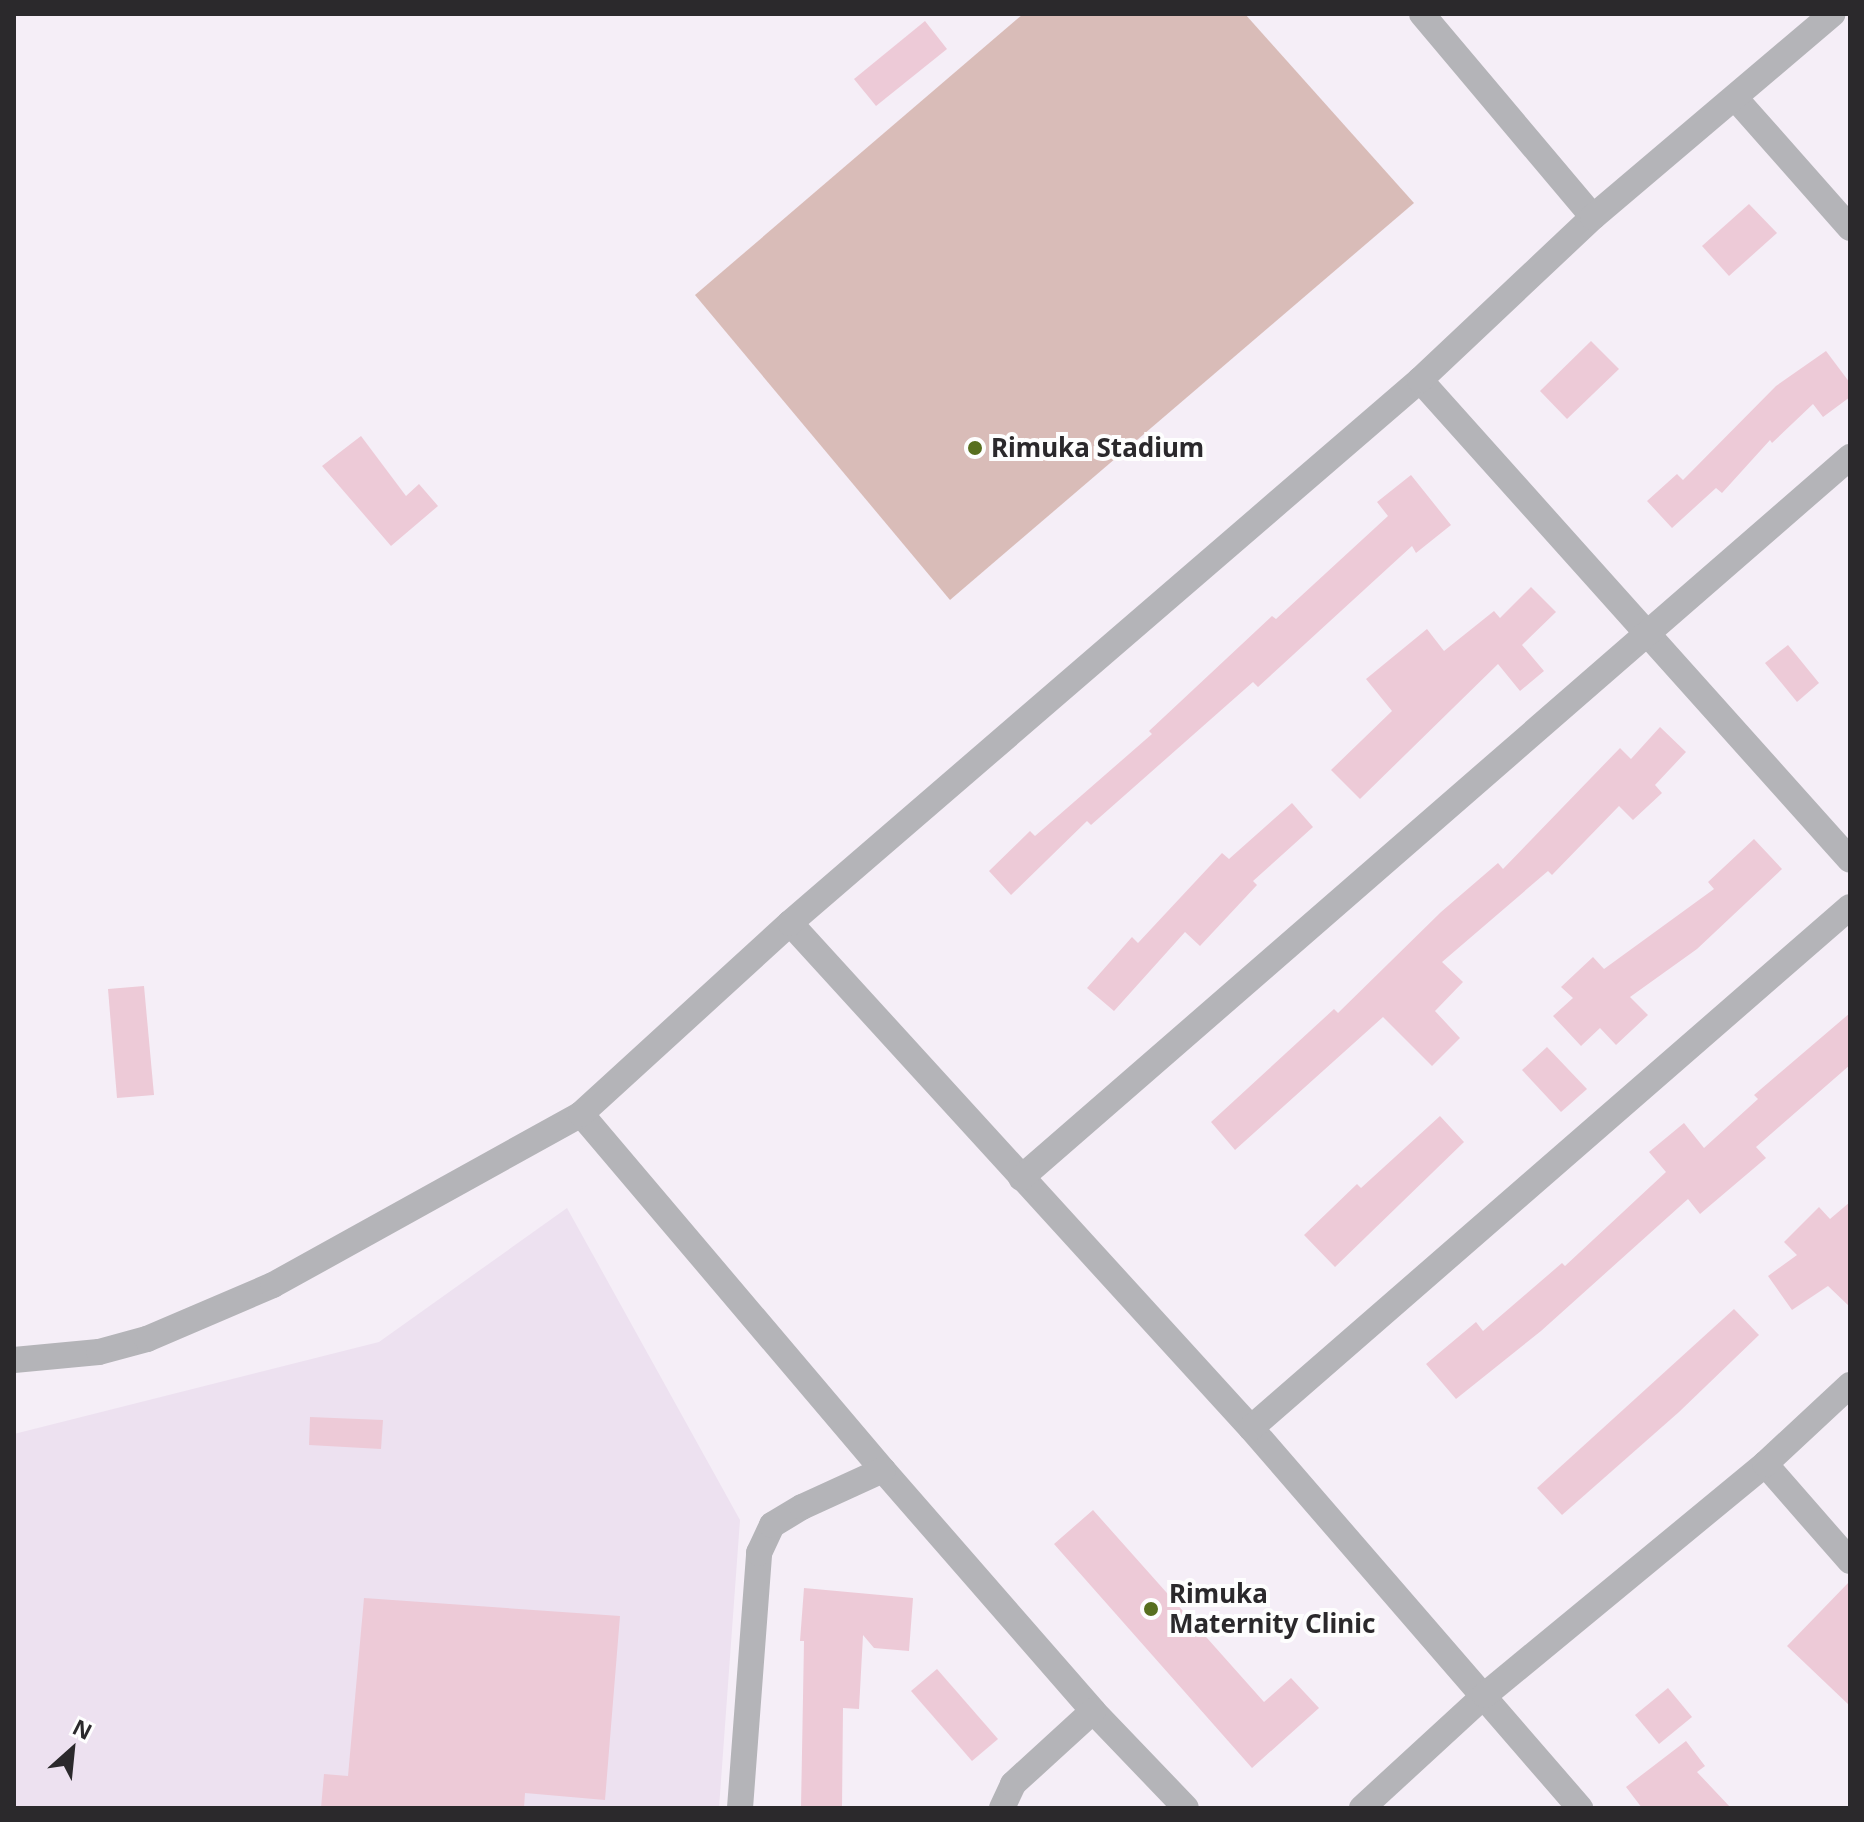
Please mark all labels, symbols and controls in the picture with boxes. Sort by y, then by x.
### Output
place label: Rimuka Stadium [991,432,1204,464]
marker: Rimuka Stadium [966,439,984,457]
place label: Rimuka Maternity Clinic [1169,1578,1375,1640]
marker: Rimuka Maternity Clinic [1140,1598,1162,1620]
north arrow [32,1710,112,1790]
text: N [68,1711,98,1746]

